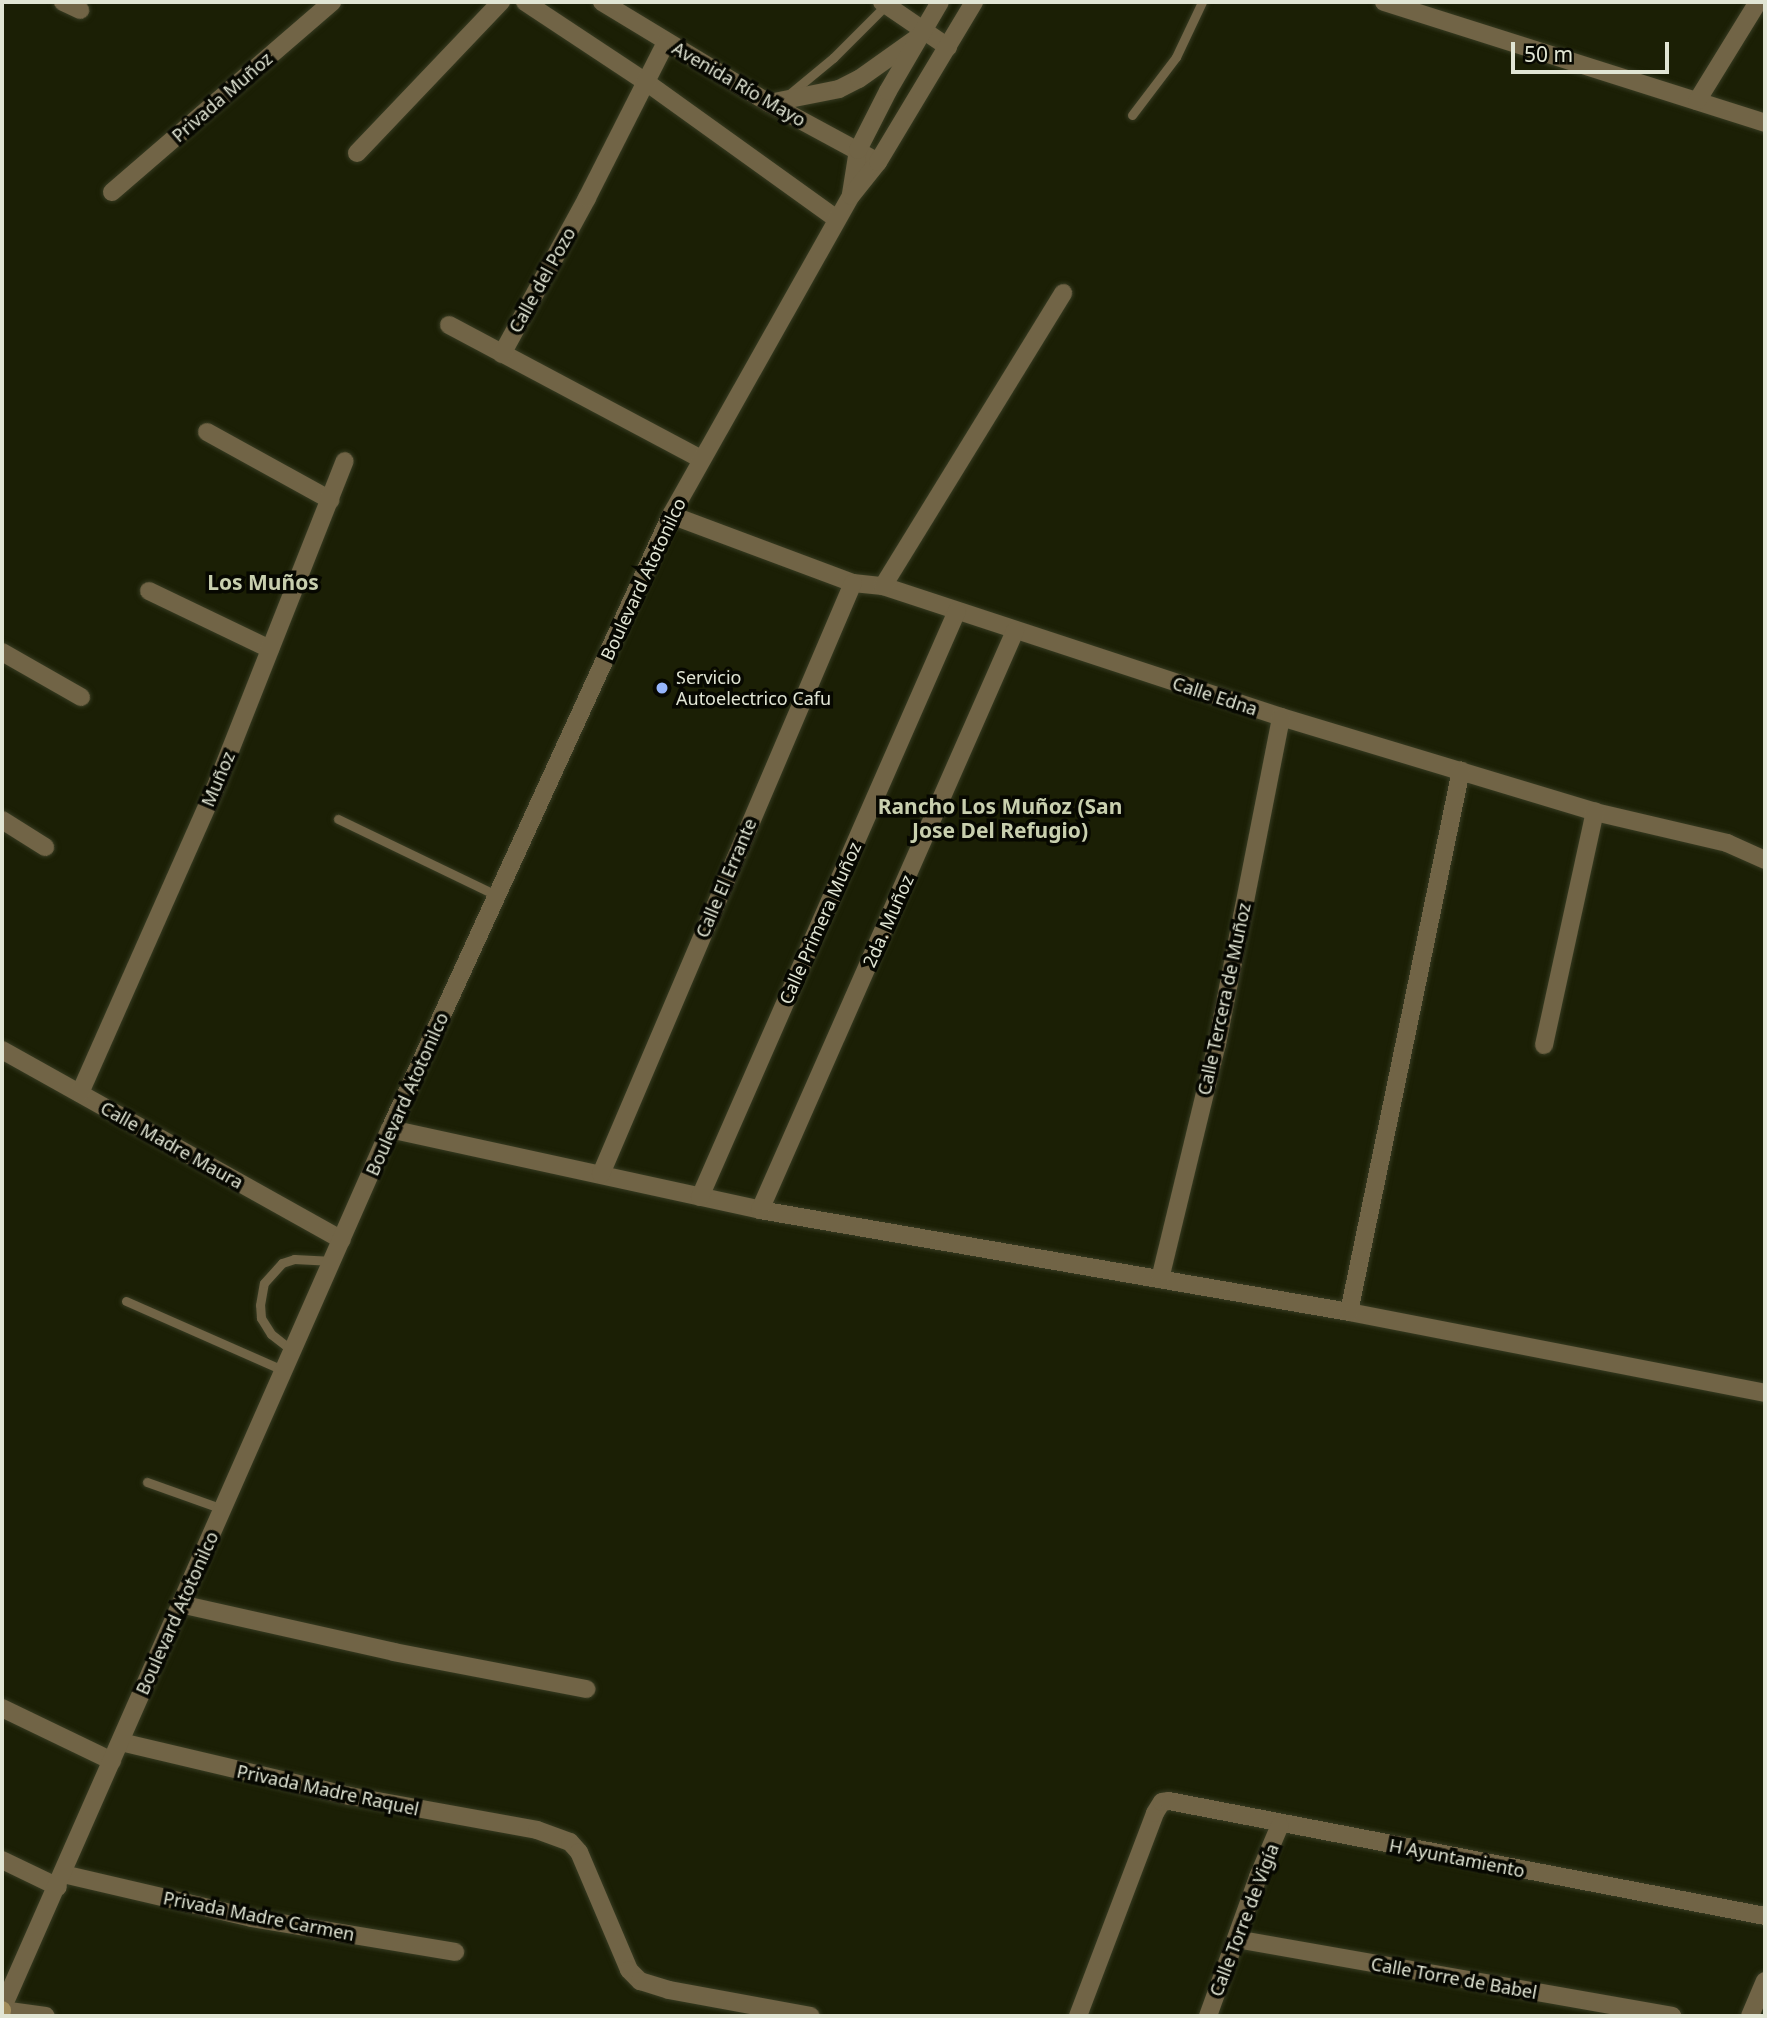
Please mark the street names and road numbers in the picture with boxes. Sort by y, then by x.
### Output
street label: Avenida Río Mayo [669,37,809,131]
street label: Privada Muñoz [167,48,277,146]
street label: Calle del Pozo [504,224,580,336]
street label: Boulevard Atotonilco [596,494,690,664]
street label: Calle Edna [1170,672,1260,720]
street label: Muñoz [197,748,239,810]
street label: Calle El Errante [691,815,761,941]
street label: Calle Primera Muñoz [775,839,865,1007]
street label: 2da. Muñoz [858,872,918,970]
street label: Calle Tercera de Muñoz [1193,901,1255,1097]
street label: Boulevard Atotonilco [361,1009,453,1179]
street label: Calle Madre Maura [97,1097,247,1193]
street label: Boulevard Atotonilco [131,1528,223,1698]
street label: Privada Madre Raquel [235,1760,421,1820]
street label: H Ayuntamiento [1387,1834,1527,1882]
street label: Calle Torre de Vigía [1205,1841,1283,1999]
street label: Privada Madre Carmen [161,1887,357,1945]
street label: Calle Torre de Babel [1369,1953,1539,2003]

